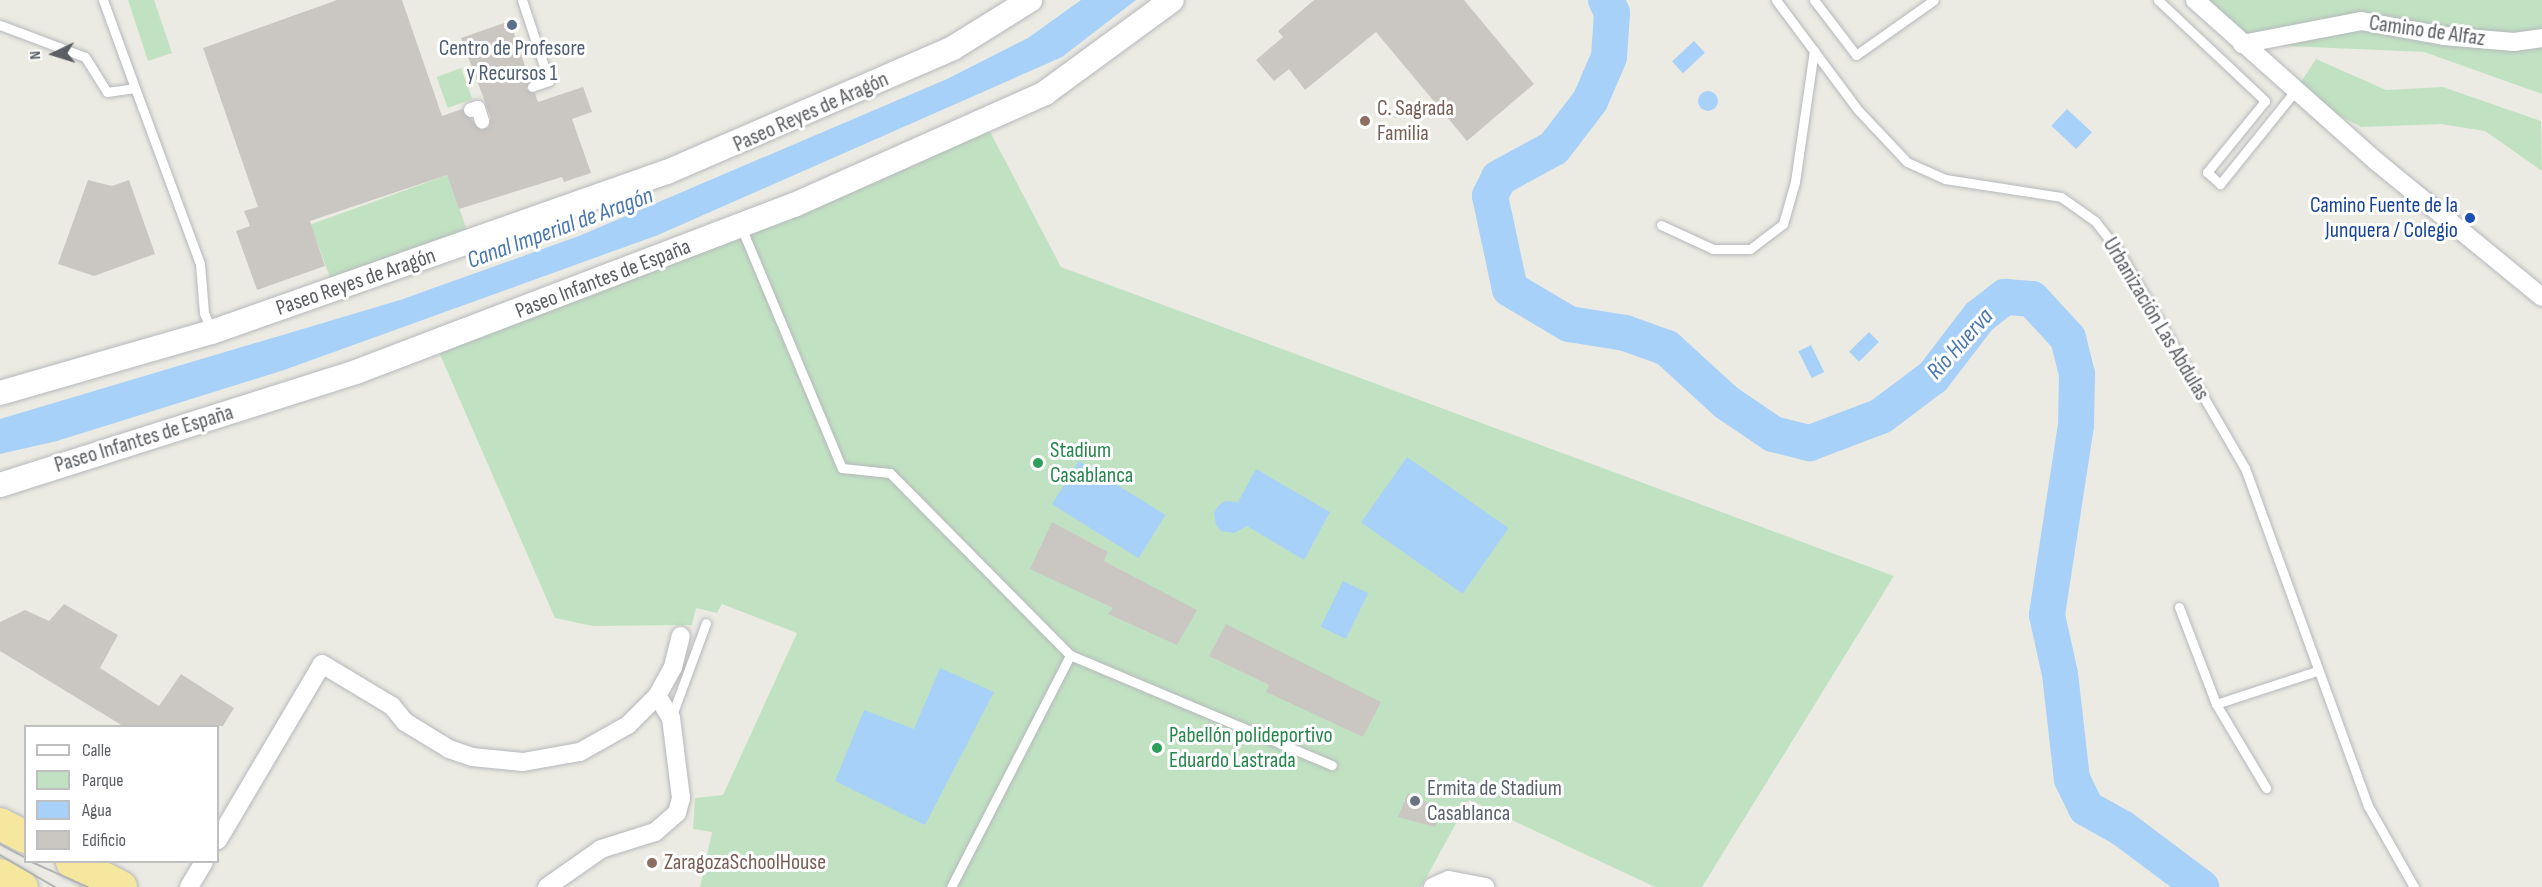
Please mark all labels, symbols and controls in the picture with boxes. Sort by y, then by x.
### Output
street label: Camino de Alfaz [2367,10,2487,52]
marker: Centro de Profesore y Recursos 1 [505,18,519,32]
north arrow [24,24,84,84]
place label: Centro de Profesore y Recursos 1 [439,35,585,86]
text: N [26,50,45,60]
street label: Paseo Reyes de Aragón [729,66,893,158]
place label: C. Sagrada Familia [1377,95,1454,146]
marker: C. Sagrada Familia [1358,114,1372,128]
water label: Canal Imperial de Aragón [463,181,657,275]
place label: Camino Fuente de la Junquera / Colegio [2310,192,2458,243]
marker: Camino Fuente de la Junquera / Colegio [2463,211,2477,225]
street label: Paseo Infantes de España [512,233,694,325]
street label: Urbanización Las Abdulas [2097,233,2215,405]
street label: Paseo Reyes de Aragón [273,242,439,322]
water label: Río Huerva [1921,303,1999,385]
street label: Paseo Infantes de España [51,399,237,479]
place label: Stadium Casablanca [1050,437,1133,488]
marker: Stadium Casablanca [1031,456,1045,470]
place label: Pabellón polideportivo Eduardo Lastrada [1169,722,1333,774]
legend [24,725,219,863]
text: Calle [82,740,111,761]
marker: Pabellón polideportivo Eduardo Lastrada [1150,741,1164,755]
text: Parque [82,770,123,791]
place label: Ermita de Stadium Casablanca [1427,775,1562,826]
marker: Ermita de Stadium Casablanca [1408,794,1422,808]
text: Agua [82,800,112,821]
text: Edificio [82,830,126,851]
place label: ZaragozaSchoolHouse [664,850,826,876]
marker: ZaragozaSchoolHouse [645,856,659,870]

